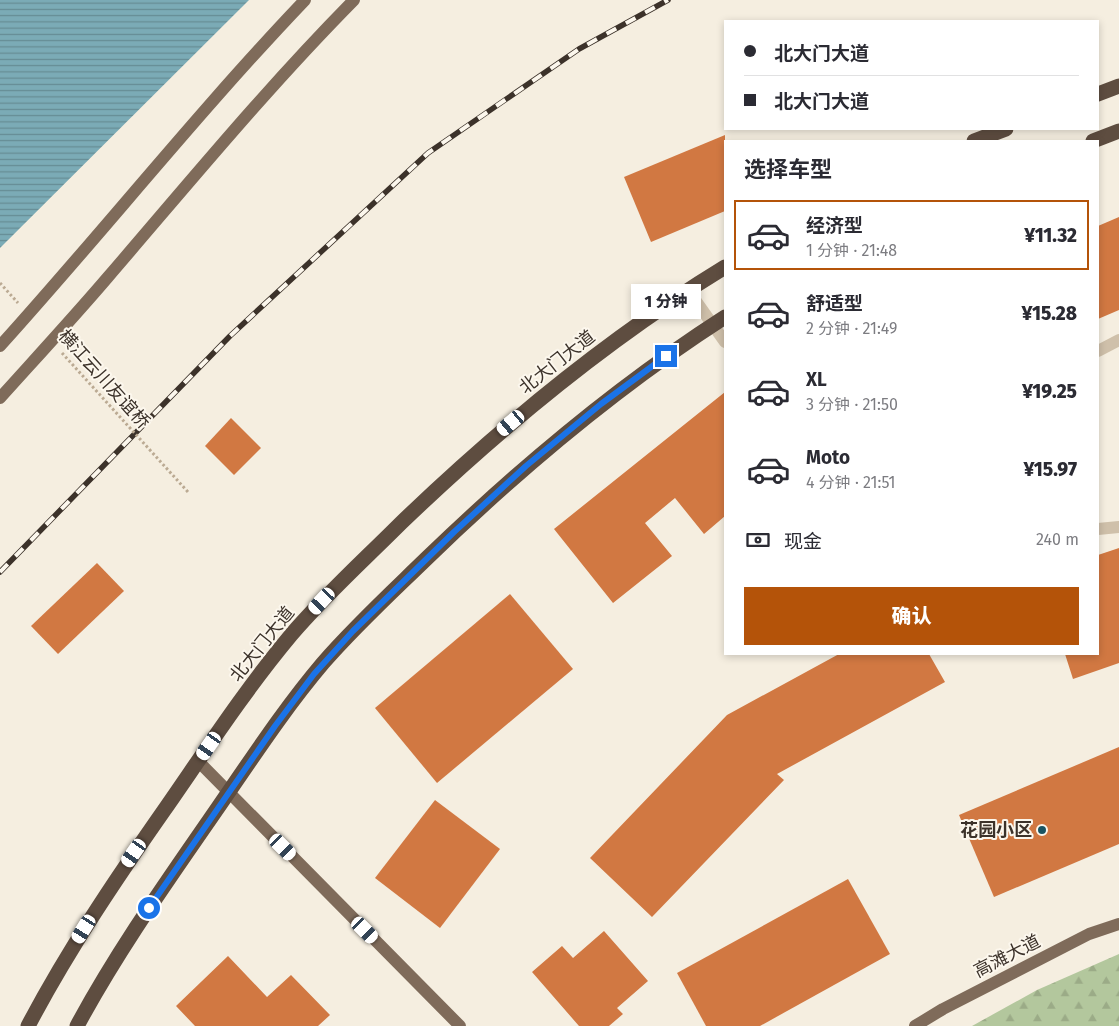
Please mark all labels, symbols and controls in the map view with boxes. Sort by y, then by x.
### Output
text: 北大门大道 [774,42,869,65]
text: 北大门大道 [774,90,869,113]
text: 选择车型 [744,156,832,183]
icon: car [746,213,791,258]
text: 经济型 [806,214,863,237]
text: ¥11.32 [1024,224,1077,247]
text: 1 分钟 · 21:48 [806,241,897,260]
callout: 1 分钟 [631,284,701,318]
icon: car [746,291,791,336]
text: 1 分钟 [644,292,688,311]
text: 舒适型 [806,292,863,315]
text: ¥15.28 [1022,302,1077,325]
text: 2 分钟 · 21:49 [806,319,897,338]
street label: 横江云川友谊桥 [54,325,154,433]
street label: 北大门大道 [515,326,599,398]
route end [655,345,677,367]
text: XL [806,368,827,391]
icon: car [746,369,791,414]
text: ¥19.25 [1022,380,1077,403]
text: 3 分钟 · 21:50 [806,395,898,414]
car [494,408,527,438]
text: Moto [806,446,850,469]
icon: car [746,447,791,492]
text: ¥15.97 [1023,458,1077,481]
text: 4 分钟 · 21:51 [806,473,896,492]
icon: cash [744,526,772,554]
text: 现金 [784,530,822,553]
text: 240 m [1036,530,1079,549]
car [306,585,337,617]
button: 确认 [744,587,1079,645]
street label: 北大门大道 [225,602,299,686]
car [194,729,223,763]
place label: 花园小区 [960,819,1032,841]
marker: 花园小区 [1036,824,1048,836]
car [267,831,298,863]
car [119,836,148,870]
route start [138,897,160,919]
car [69,912,98,946]
car [349,914,380,946]
street label: 高滩大道 [970,930,1044,982]

